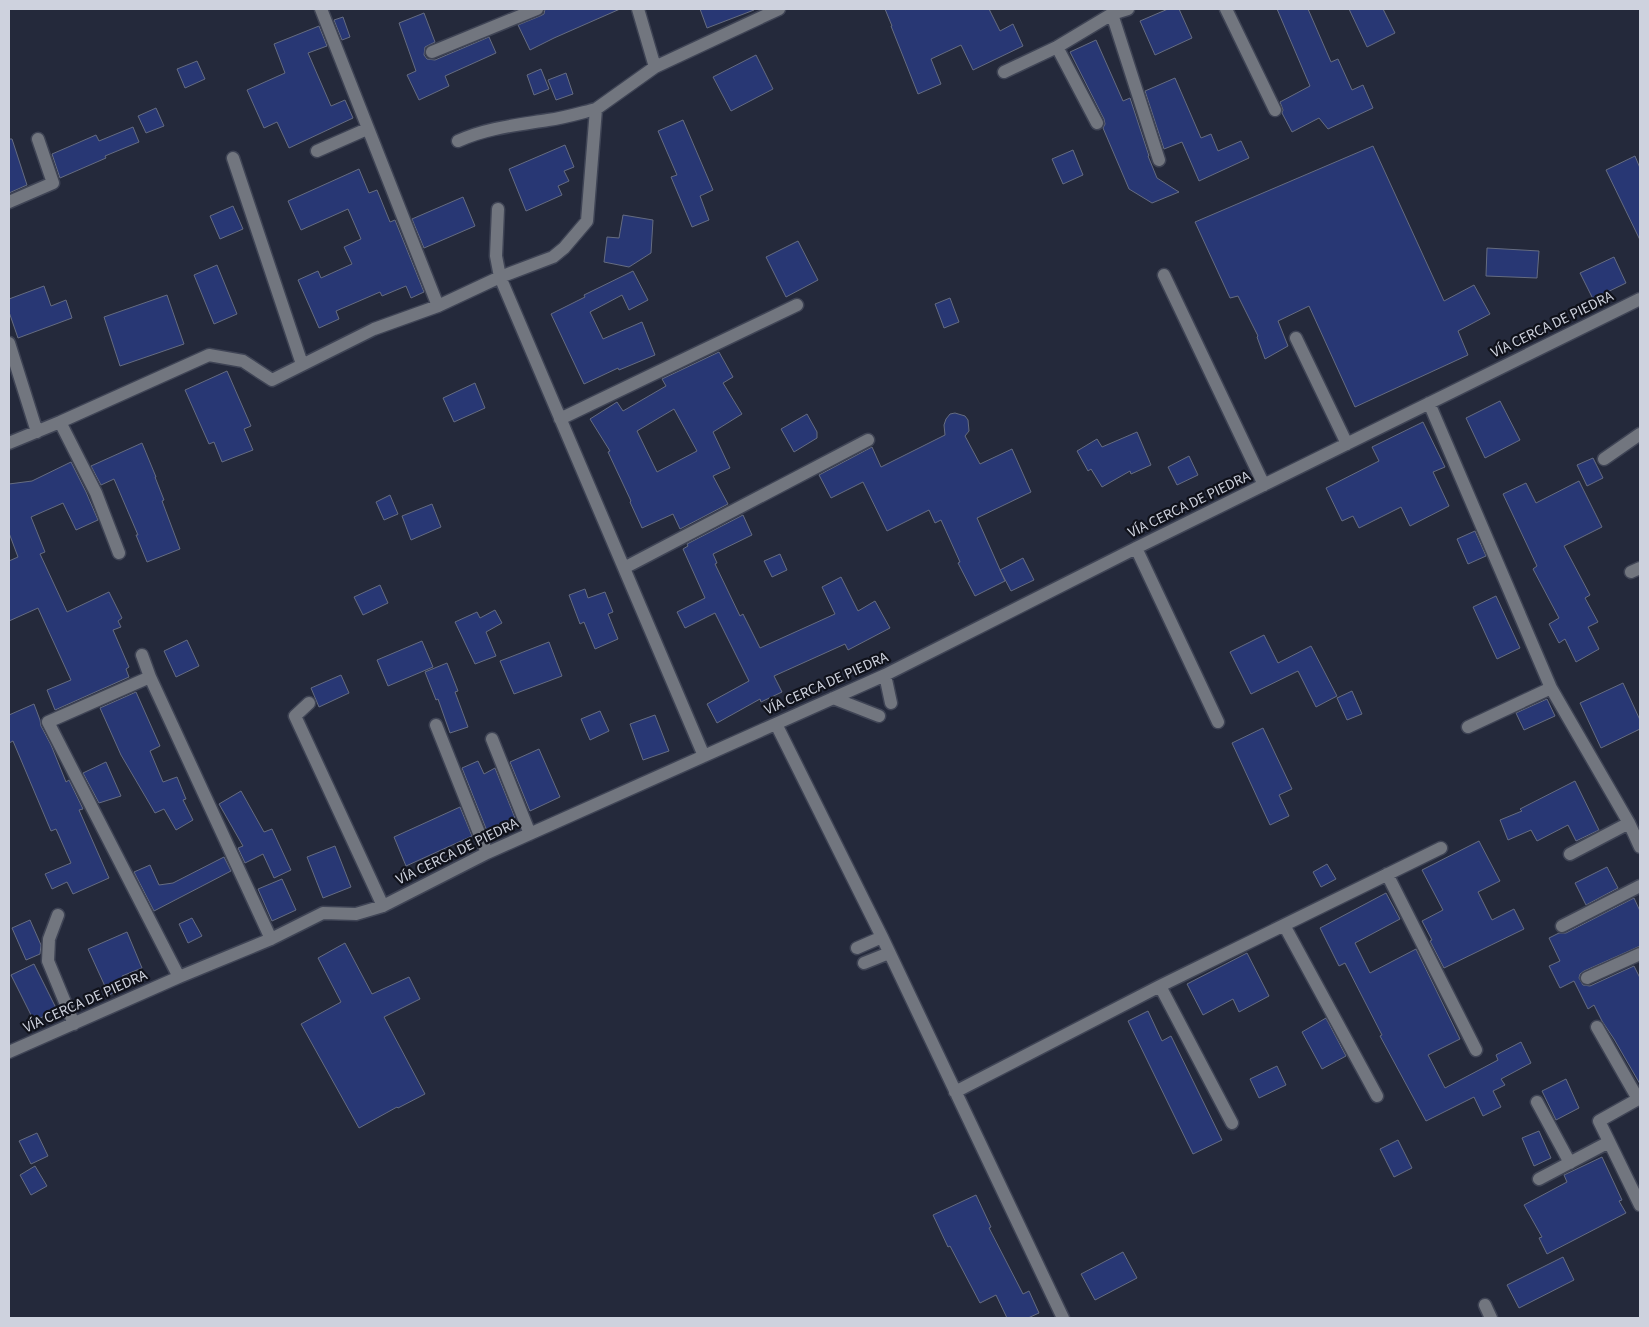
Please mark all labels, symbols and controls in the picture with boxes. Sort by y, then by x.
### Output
street label: VÍA CERCA DE PIEDRA [1487,285,1618,363]
street label: VÍA CERCA DE PIEDRA [1124,465,1255,543]
street label: VÍA CERCA DE PIEDRA [761,646,892,720]
street label: VÍA CERCA DE PIEDRA [392,812,523,890]
street label: VÍA CERCA DE PIEDRA [20,964,151,1038]

